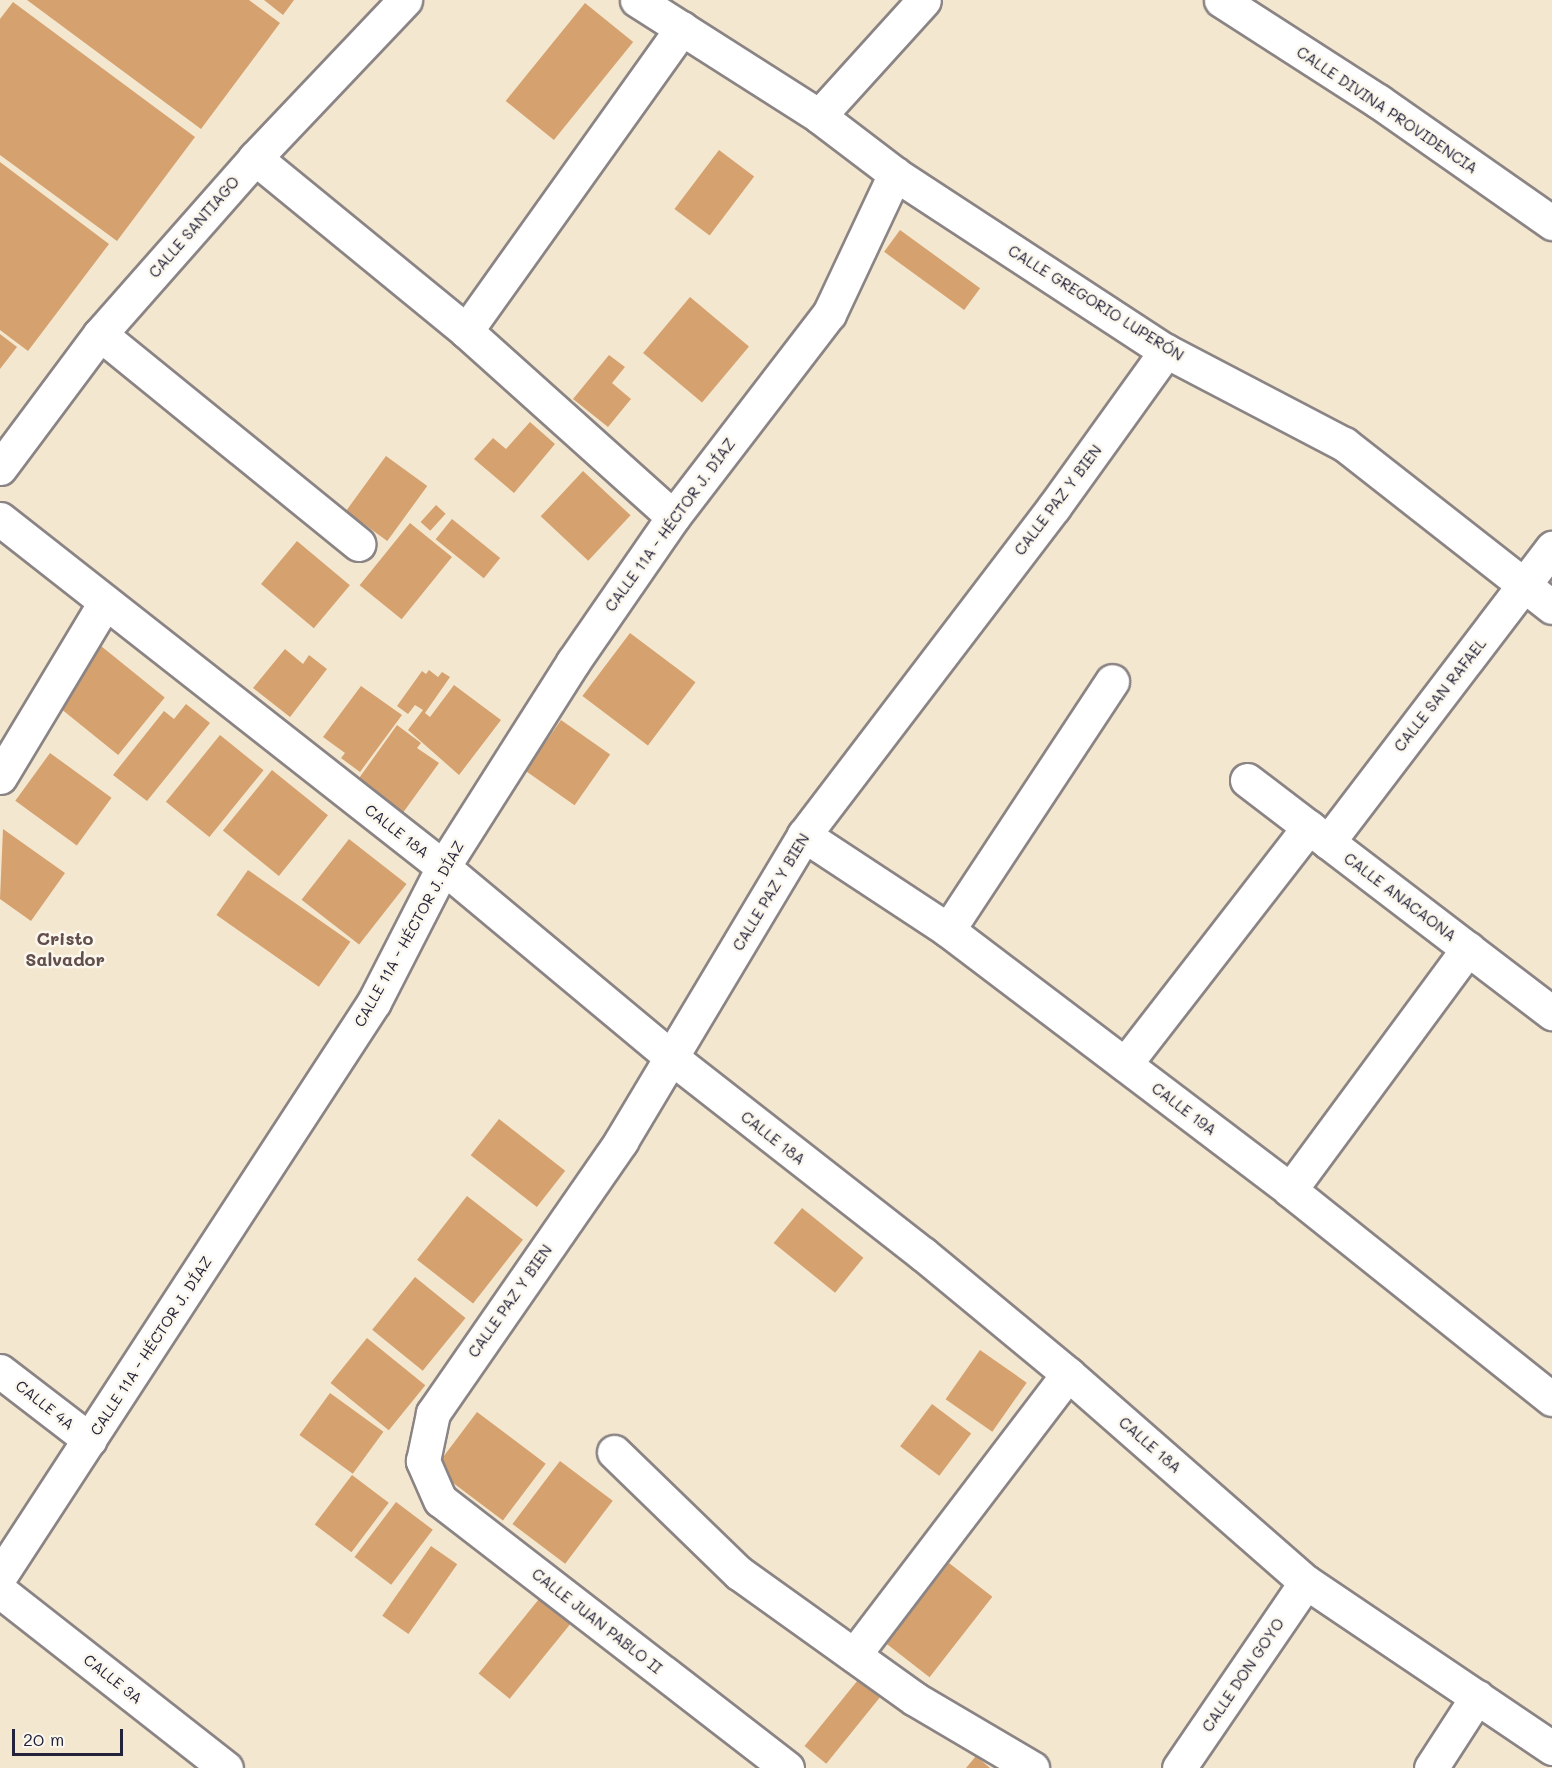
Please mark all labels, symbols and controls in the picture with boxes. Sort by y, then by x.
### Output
street label: CALLE DIVINA PROVIDENCIA [1293,43,1481,177]
street label: CALLE SANTIAGO [145,173,243,281]
street label: CALLE GREGORIO LUPERÓN [1005,241,1187,365]
street label: CALLE 11A - HÉCTOR J. DÍAZ [601,435,739,615]
street label: CALLE PAZ Y BIEN [1011,441,1105,559]
street label: CALLE SAN RAFAEL [1390,635,1490,755]
street label: CALLE 18A [361,800,433,862]
street label: CALLE PAZ Y BIEN [729,830,813,954]
street label: CALLE 11A - HÉCTOR J. DÍAZ [350,838,468,1030]
street label: CALLE ANACAONA [1340,849,1460,945]
district label: Cristo Salvador [25,928,105,970]
street label: CALLE 19A [1148,1079,1220,1139]
street label: CALLE 18A [737,1107,809,1169]
street label: CALLE PAZ Y BIEN [464,1241,556,1361]
street label: CALLE 11A - HÉCTOR J. DÍAZ [86,1253,216,1439]
street label: CALLE 4A [12,1377,78,1433]
street label: CALLE 18A [1115,1413,1185,1477]
street label: CALLE JUAN PABLO II [528,1565,666,1677]
street label: CALLE DON GOYO [1198,1615,1288,1735]
street label: CALLE 3A [80,1651,146,1707]
scale bar [15,1717,126,1755]
text: 20 m [23,1727,64,1751]

